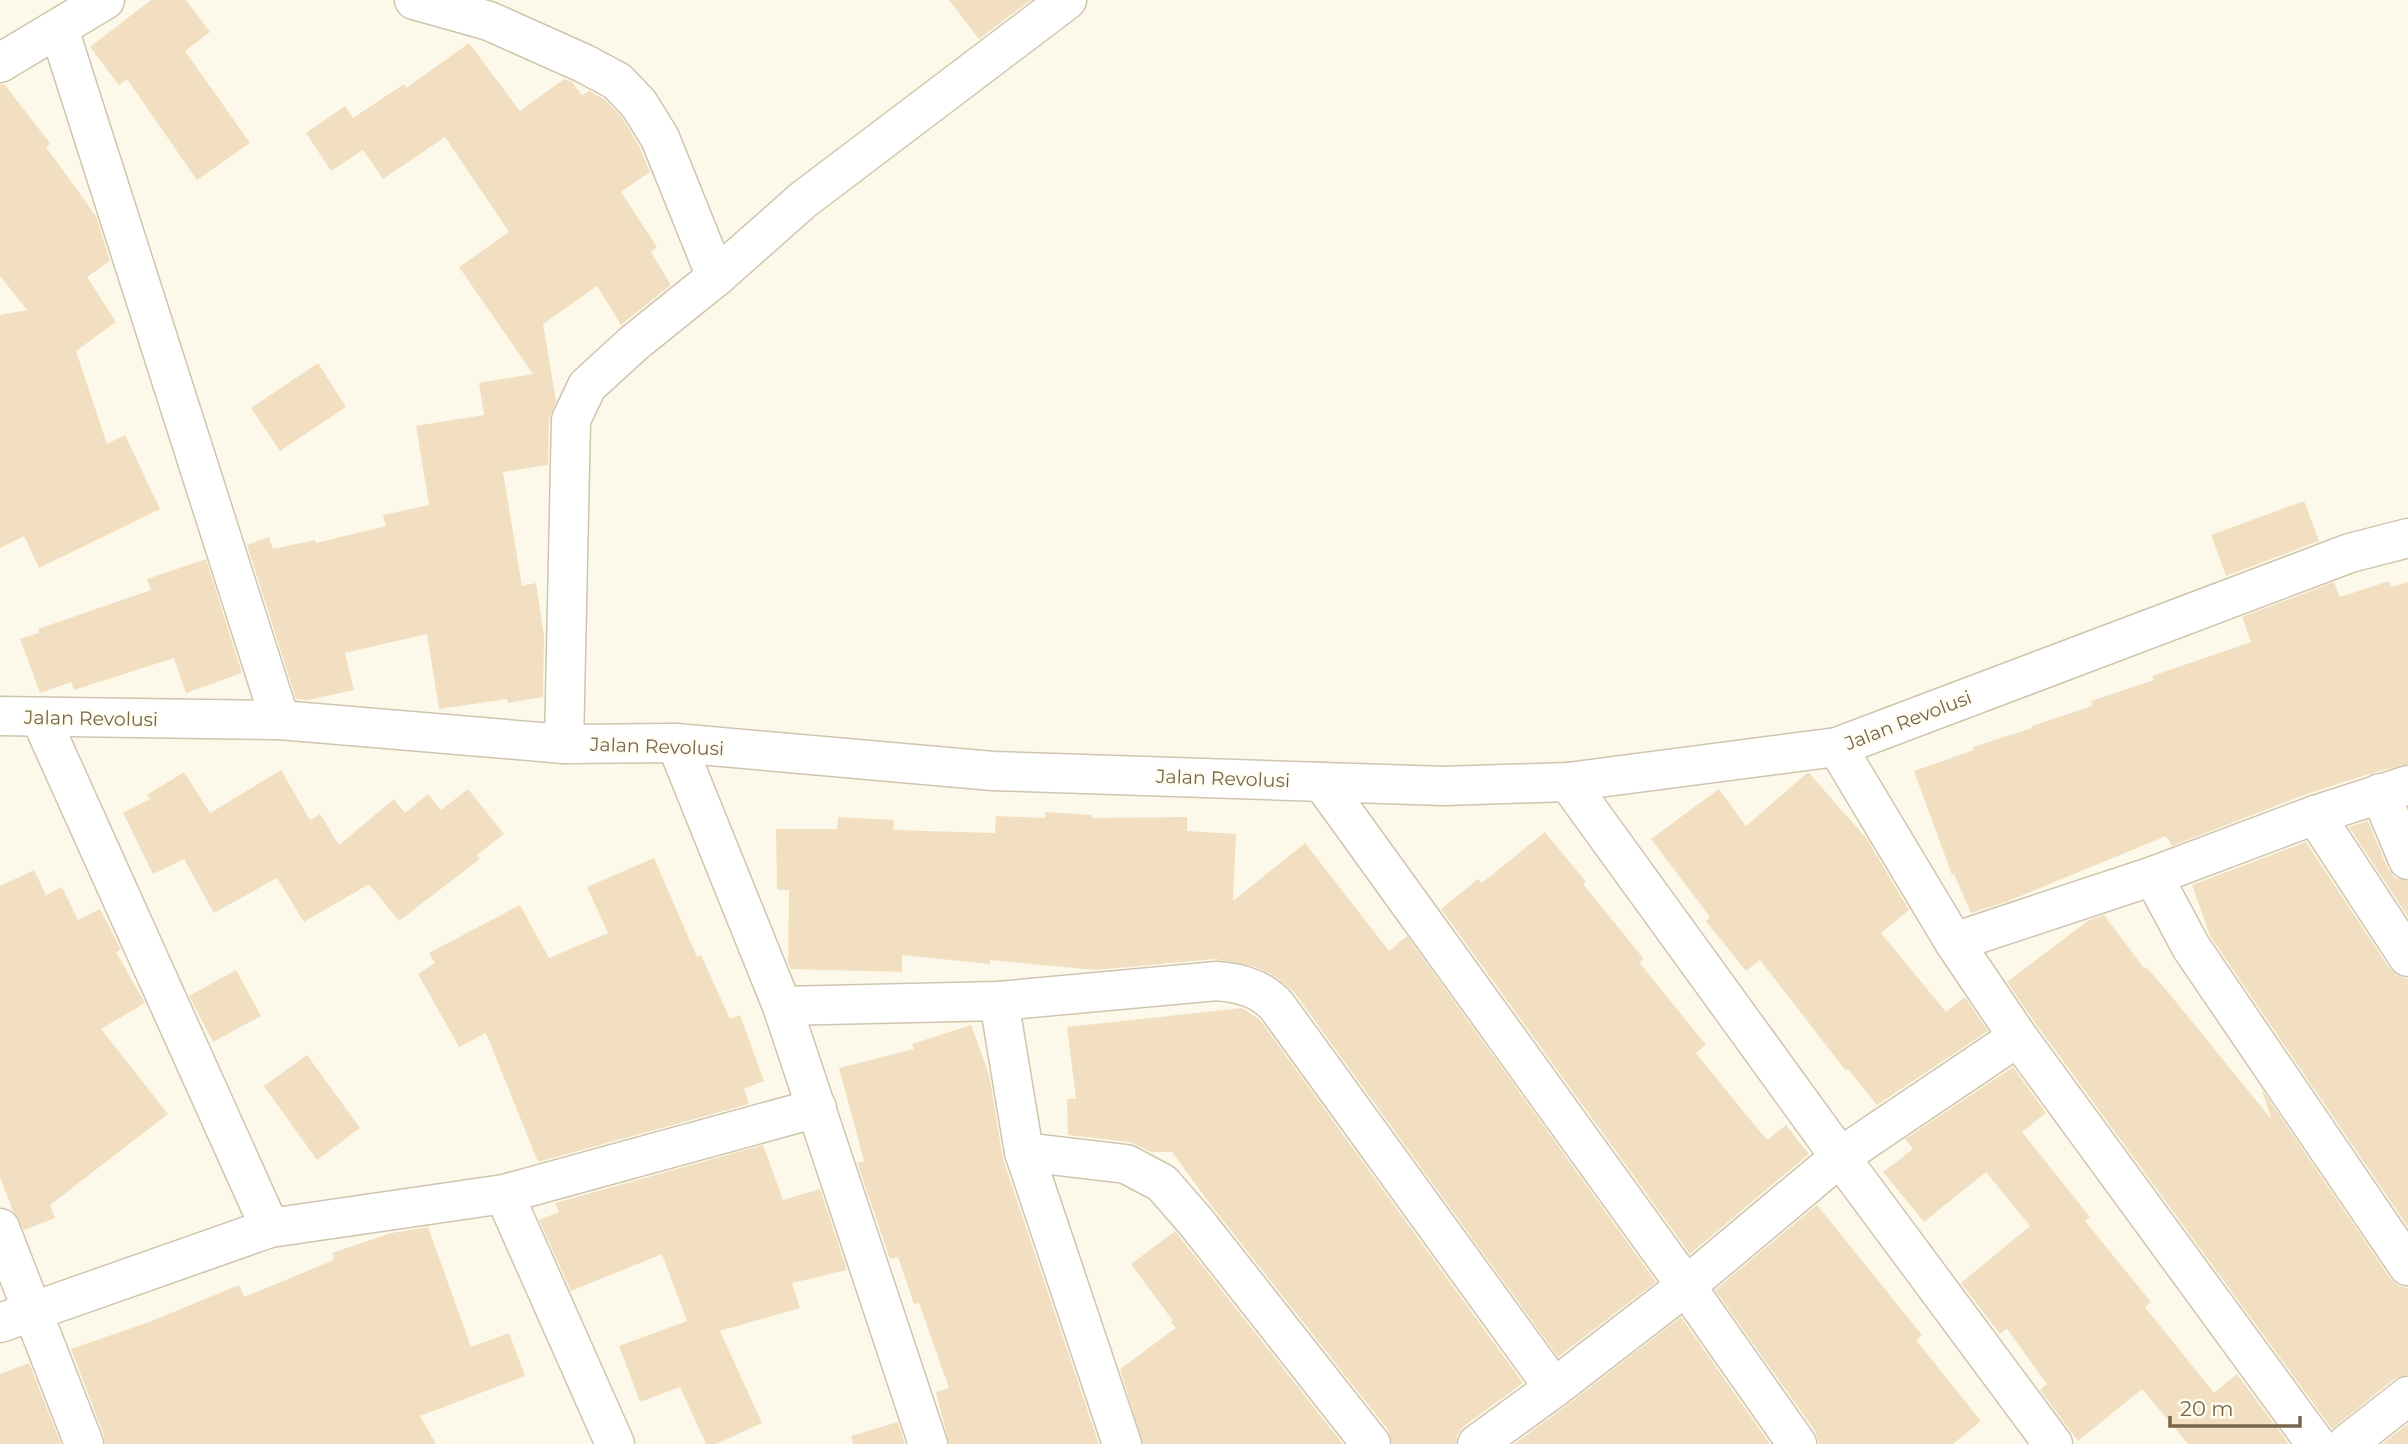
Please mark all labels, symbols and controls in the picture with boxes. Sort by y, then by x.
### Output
street label: Jalan Revolusi [1841,686,1975,756]
street label: Jalan Revolusi [23,706,158,731]
street label: Jalan Revolusi [589,733,724,760]
street label: Jalan Revolusi [1155,765,1290,792]
scale bar [2170,1384,2300,1428]
text: 20 m [2180,1396,2234,1421]

